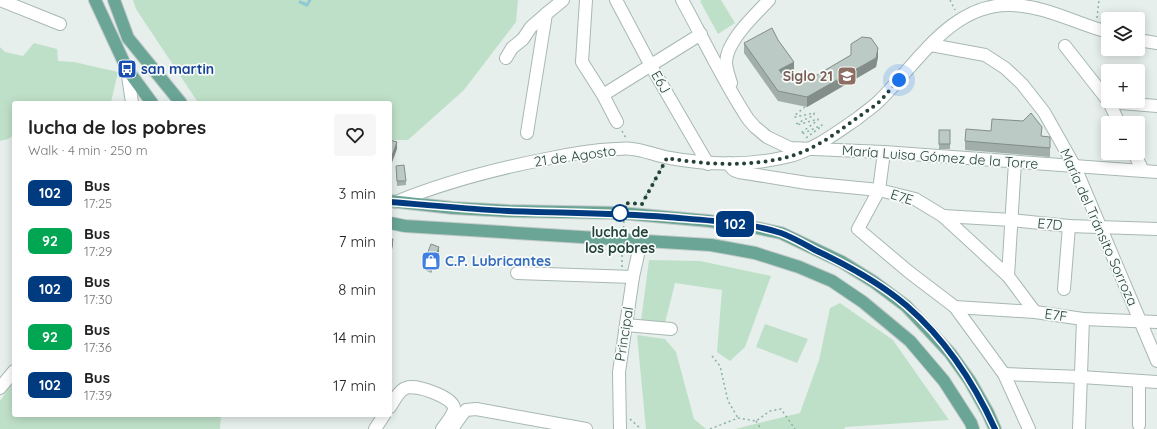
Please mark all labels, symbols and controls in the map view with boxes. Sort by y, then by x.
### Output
map controls [1101,12,1145,160]
button: layers [1101,12,1145,56]
bus stop icon: san martin [116,58,138,80]
place label: san martin [141,60,214,78]
button: + [1101,64,1145,108]
school or university icon: Siglo 21 [836,65,858,87]
street label: E6J [647,67,675,97]
place label: Siglo 21 [783,67,833,85]
your location [889,70,909,90]
button: heart [334,114,376,156]
text: lucha de los pobres [28,115,206,139]
button: − [1101,116,1145,160]
street label: 21 de Agosto [533,141,617,171]
street label: María Luisa Gómez de la Torre [841,141,1039,173]
text: Walk · 4 min · 250 m [28,142,148,158]
street label: María del Tránsito Sorroza [1056,145,1142,309]
text: Bus [84,176,110,195]
text: 102 [39,184,61,202]
text: 3 min [338,184,376,203]
street label: E7E [888,185,916,209]
text: 17:25 [84,195,112,211]
marker: lucha de los pobres [611,204,629,222]
line badge: 102 [712,211,758,237]
street label: E7D [1037,214,1063,234]
text: 102 [724,215,746,233]
place label: lucha de los pobres [585,223,655,257]
text: Bus [84,224,110,243]
text: 92 [42,232,58,250]
text: 7 min [339,232,376,251]
text: 17:29 [84,243,112,259]
shop icon: C.P. Lubricantes [420,250,442,272]
place label: C.P. Lubricantes [445,252,551,270]
text: Bus [84,272,110,291]
text: 102 [39,280,61,298]
text: 8 min [338,280,376,299]
text: 17:30 [84,291,112,307]
street label: E7F [1043,304,1069,326]
street label: Principal [611,305,637,363]
text: Bus [84,320,110,339]
text: 92 [42,328,58,346]
text: 14 min [333,328,376,347]
text: 17:36 [84,339,112,355]
text: Bus [84,368,110,387]
text: 102 [39,376,61,394]
text: 17 min [333,376,376,395]
text: 17:39 [84,387,112,403]

